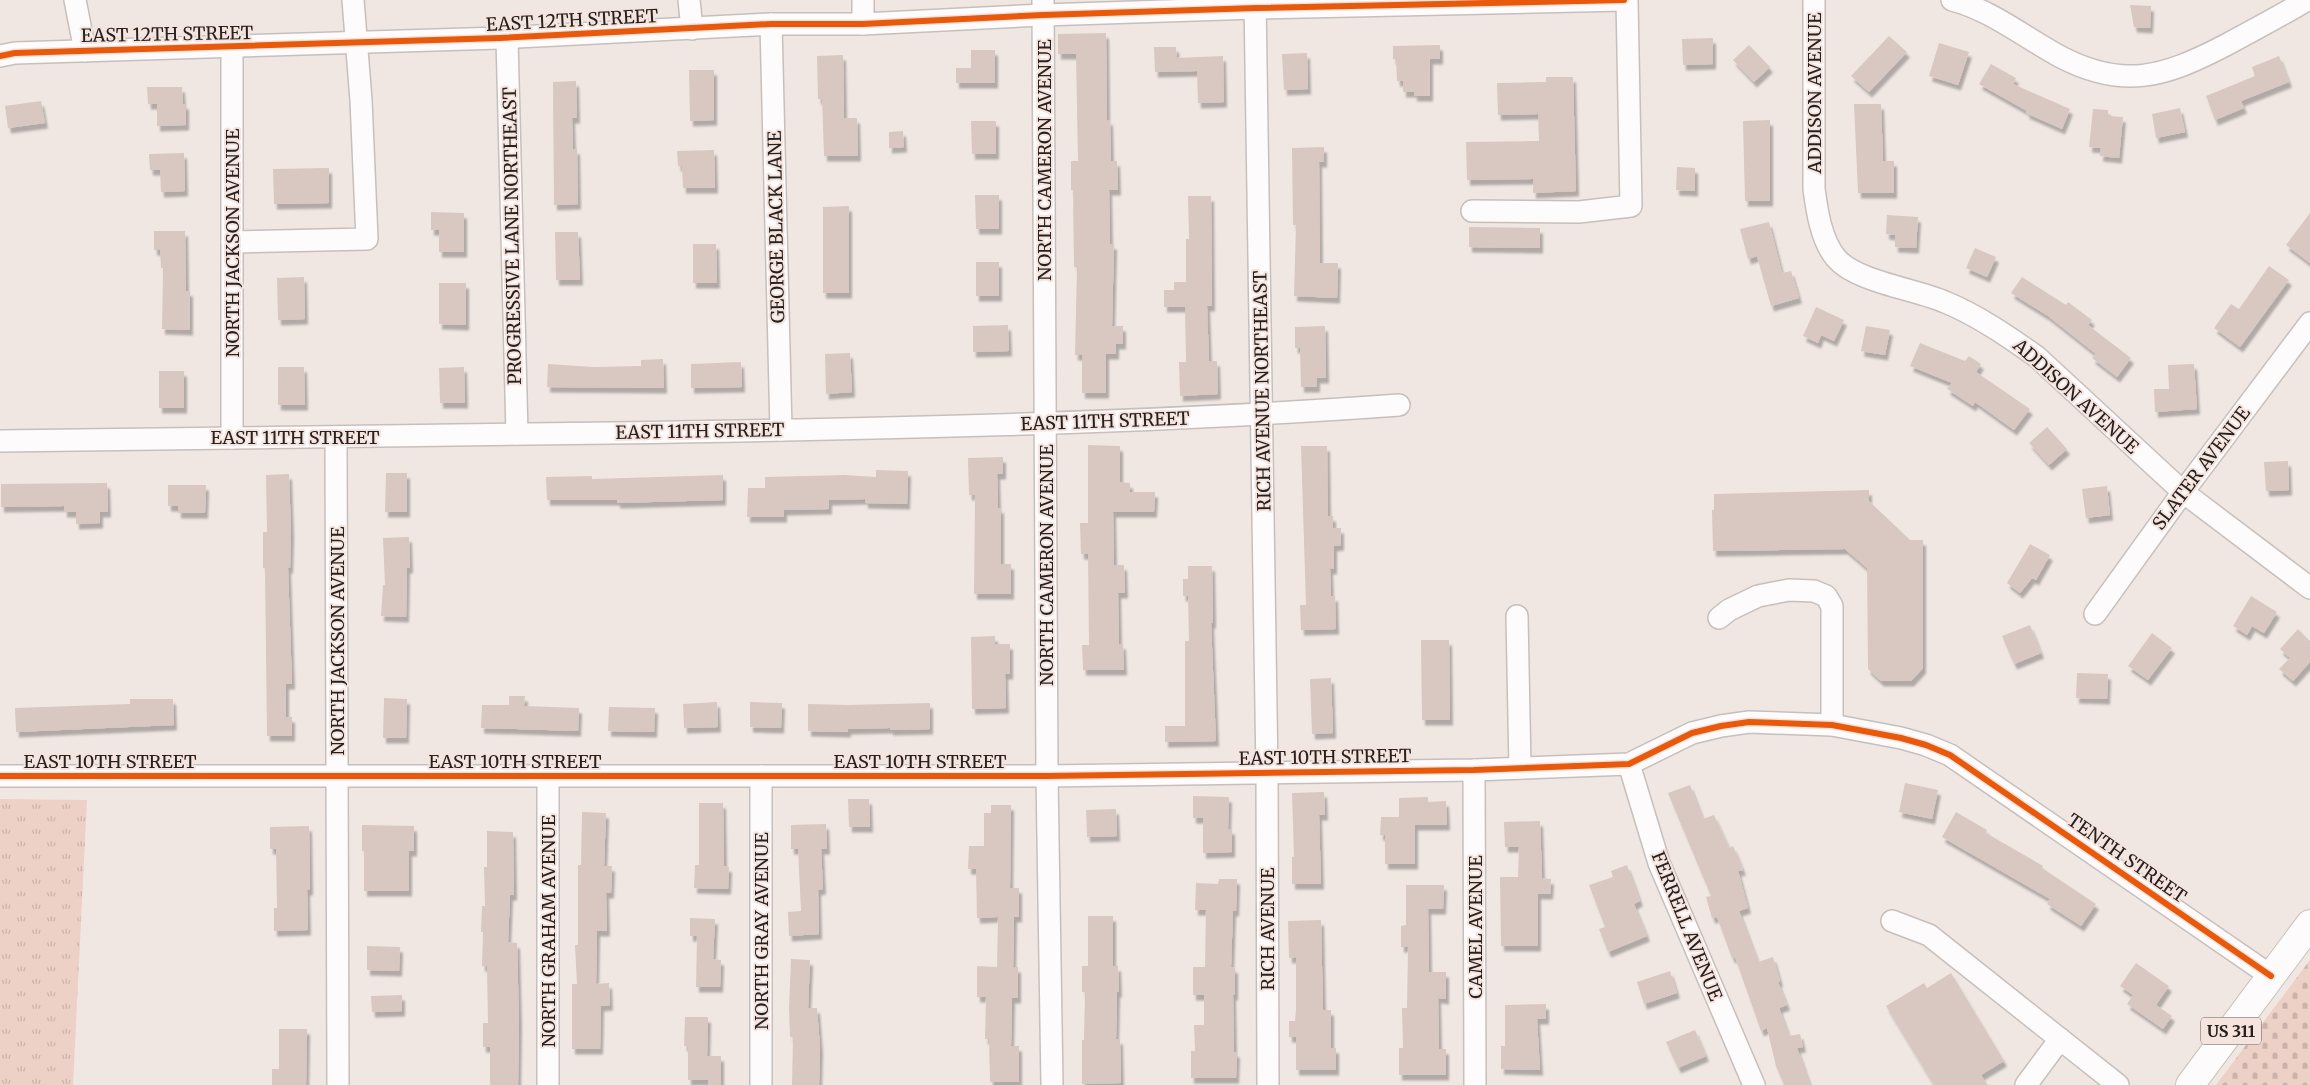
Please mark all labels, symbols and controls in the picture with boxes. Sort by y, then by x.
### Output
street label: EAST 12TH STREET [485,4,659,36]
street label: ADDISON AVENUE [1803,12,1826,174]
street label: EAST 12TH STREET [81,21,254,47]
street label: NORTH CAMERON AVENUE [1033,39,1056,281]
street label: PROGRESSIVE LANE NORTHEAST [498,86,526,385]
street label: NORTH JACKSON AVENUE [221,128,244,357]
street label: GEORGE BLACK LANE [763,130,789,323]
street label: RICH AVENUE NORTHEAST [1248,270,1276,512]
street label: ADDISON AVENUE [2008,333,2144,459]
street label: SLATER AVENUE [2147,401,2255,534]
street label: EAST 11TH STREET [1020,407,1190,435]
street label: EAST 11TH STREET [615,418,785,444]
street label: EAST 11TH STREET [210,426,380,449]
street label: NORTH CAMERON AVENUE [1035,444,1058,686]
street label: NORTH JACKSON AVENUE [326,526,349,755]
street label: EAST 10TH STREET [1238,744,1412,770]
street label: EAST 10TH STREET [24,750,197,773]
street label: EAST 10TH STREET [429,750,602,773]
street label: EAST 10TH STREET [834,750,1007,773]
street label: TENTH STREET [2063,808,2192,908]
street label: NORTH GRAHAM AVENUE [537,814,560,1047]
street label: NORTH GRAY AVENUE [750,832,773,1030]
street label: FERRELL AVENUE [1647,848,1728,1005]
street label: CAMEL AVENUE [1464,855,1487,999]
street label: RICH AVENUE [1256,867,1279,991]
road number: US 311 [2201,1018,2261,1044]

